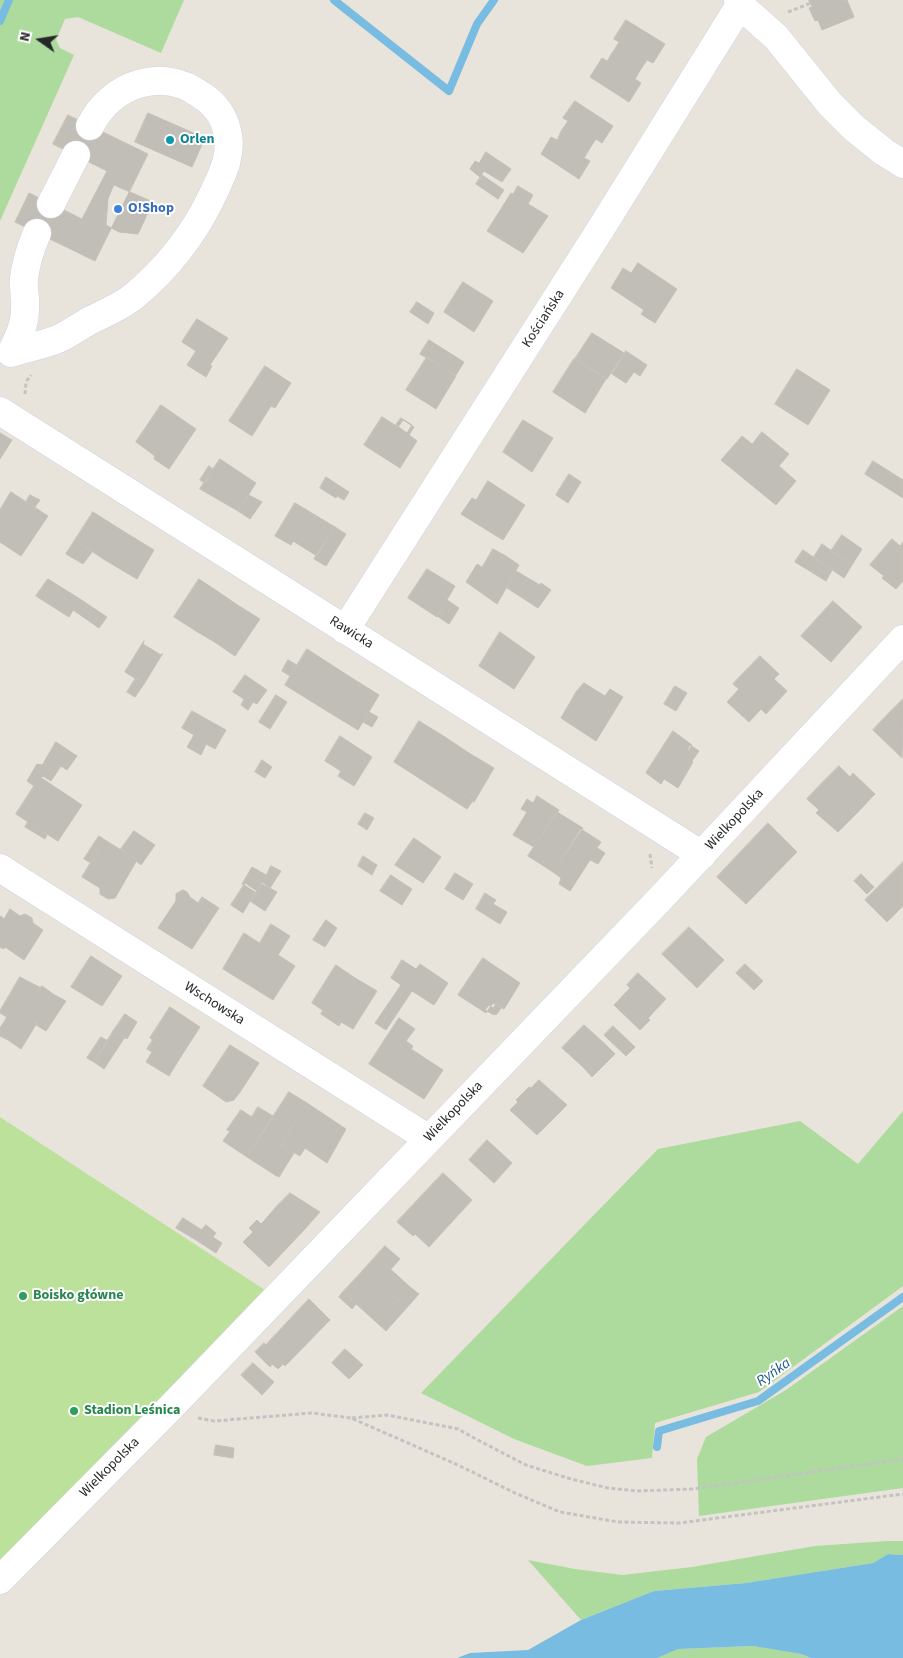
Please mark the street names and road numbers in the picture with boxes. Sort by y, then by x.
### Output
street label: Kościańska [519,287,569,351]
street label: Rawicka [326,613,376,653]
street label: Wielkopolska [702,786,768,854]
street label: Wschowska [181,979,247,1029]
street label: Wielkopolska [421,1078,487,1146]
street label: Wielkopolska [77,1435,143,1501]

